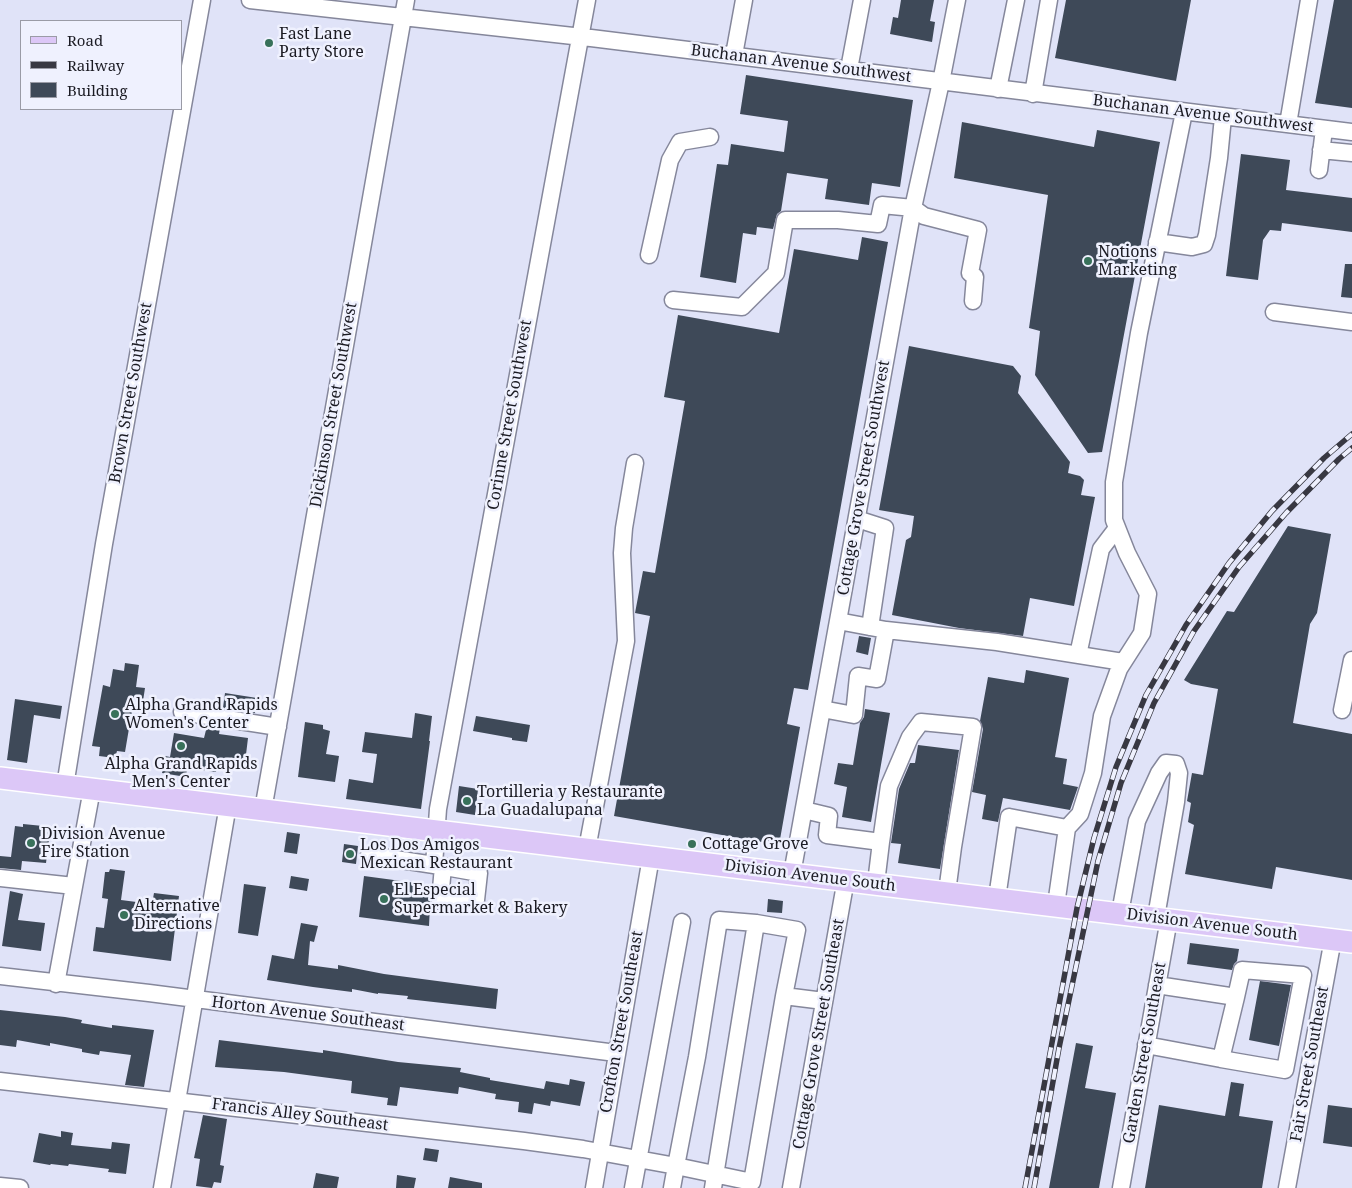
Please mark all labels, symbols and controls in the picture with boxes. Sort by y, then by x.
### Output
legend [20,20,182,110]
place label: Fast Lane Party Store [279,24,364,62]
text: Road [67,30,103,50]
marker: Fast Lane Party Store [263,37,275,49]
street label: Buchanan Avenue Southwest [690,41,912,87]
text: Railway [67,55,124,75]
text: Building [67,80,128,100]
street label: Buchanan Avenue Southwest [1092,91,1314,137]
place label: Notions Marketing [1098,242,1177,280]
marker: Notions Marketing [1082,255,1094,267]
street label: Brown Street Southwest [106,301,156,485]
street label: Dickinson Street Southwest [306,301,362,509]
street label: Corinne Street Southwest [484,318,536,512]
street label: Cottage Grove Street Southwest [834,359,894,597]
place label: Alpha Grand Rapids Women's Center [125,695,278,733]
marker: Alpha Grand Rapids Women's Center [109,708,121,720]
marker: Alpha Grand Rapids Men's Center [175,740,187,752]
place label: Alpha Grand Rapids Men's Center [105,754,257,792]
place label: Tortilleria y Restaurante La Guadalupana [477,782,663,820]
marker: Tortilleria y Restaurante La Guadalupana [461,795,473,807]
place label: Division Avenue Fire Station [41,824,165,862]
place label: Cottage Grove [702,834,809,854]
place label: Los Dos Amigos Mexican Restaurant [360,835,513,873]
marker: Division Avenue Fire Station [25,837,37,849]
marker: Cottage Grove [686,838,698,850]
marker: Los Dos Amigos Mexican Restaurant [344,848,356,860]
street label: Division Avenue South [723,856,897,896]
place label: El Especial Supermarket & Bakery [394,880,568,918]
marker: El Especial Supermarket & Bakery [378,893,390,905]
place label: Alternative Directions [134,896,220,934]
street label: Division Avenue South [1125,905,1299,945]
marker: Alternative Directions [118,909,130,921]
street label: Cottage Grove Street Southeast [789,917,849,1151]
street label: Crofton Street Southeast [596,929,648,1115]
street label: Garden Street Southeast [1120,961,1170,1145]
street label: Fair Street Southeast [1287,985,1333,1143]
street label: Horton Avenue Southeast [210,993,406,1035]
street label: Francis Alley Southeast [211,1095,389,1135]

